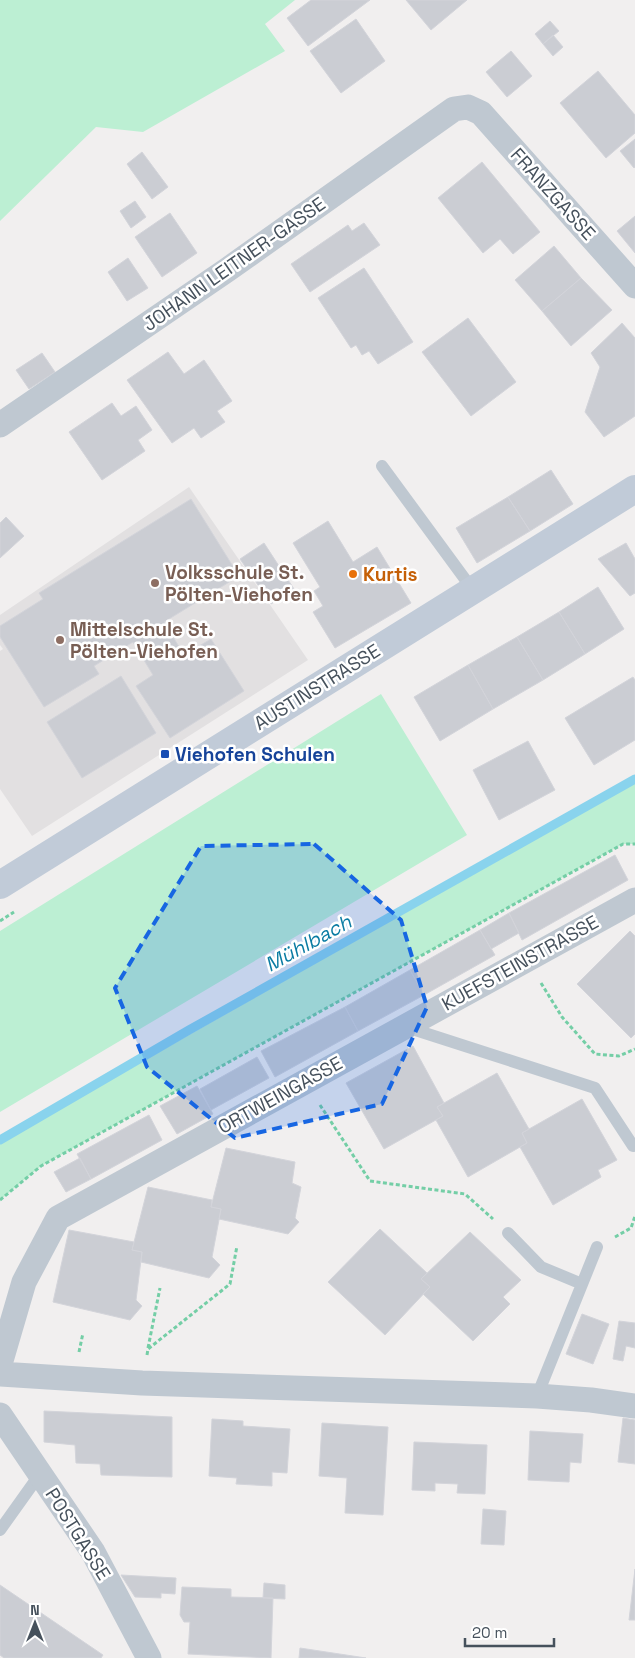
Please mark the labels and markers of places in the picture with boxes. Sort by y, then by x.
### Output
place label: Volksschule St. Pölten-Viehofen [165,560,313,607]
place label: Kurtis [363,562,418,587]
marker: Kurtis [347,568,359,580]
marker: Volksschule St. Pölten-Viehofen [149,577,161,589]
place label: Mittelschule St. Pölten-Viehofen [70,617,218,664]
marker: Mittelschule St. Pölten-Viehofen [54,634,66,646]
place label: Viehofen Schulen [175,742,335,767]
marker: Viehofen Schulen [159,748,171,760]

